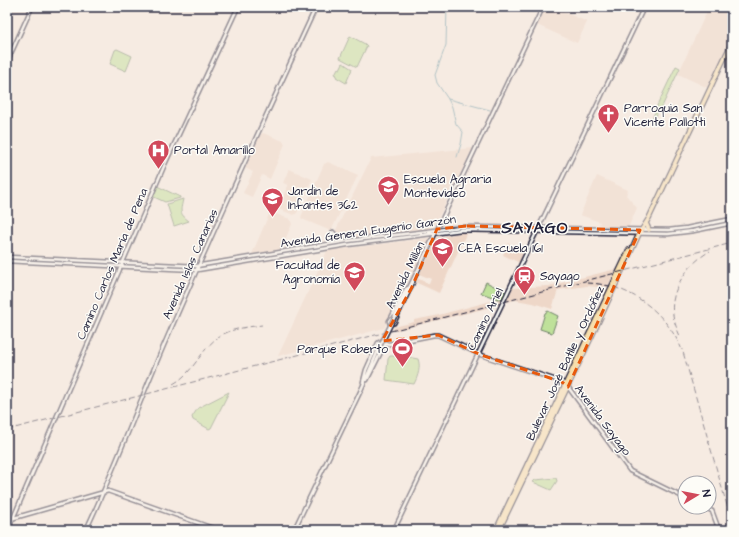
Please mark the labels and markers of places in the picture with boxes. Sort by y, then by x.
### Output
place label: Parroquia San Vicente Pallotti [624,100,706,131]
church icon: Parroquia San Vicente Pallotti [595,102,621,135]
hospital icon: Portal Amarillo [145,137,171,170]
place label: Portal Amarillo [174,142,255,159]
place label: Escuela Agraria Montevideo [404,171,491,202]
school or university icon: Escuela Agraria Montevideo [375,173,401,206]
place label: Jardin de Infantes 362 [288,183,358,214]
school or university icon: Jardin de Infantes 362 [260,185,286,218]
school or university icon: CEA Escuela 161 [430,235,456,268]
place label: CEA Escuela 161 [458,240,543,257]
place label: Facultad de Agronomía [275,257,341,289]
school or university icon: Facultad de Agronomía [342,259,368,292]
station icon: Sayago [511,263,537,296]
place label: Sayago [540,268,580,286]
sports icon: Parque Roberto [390,336,416,369]
place label: Parque Roberto [297,341,388,358]

